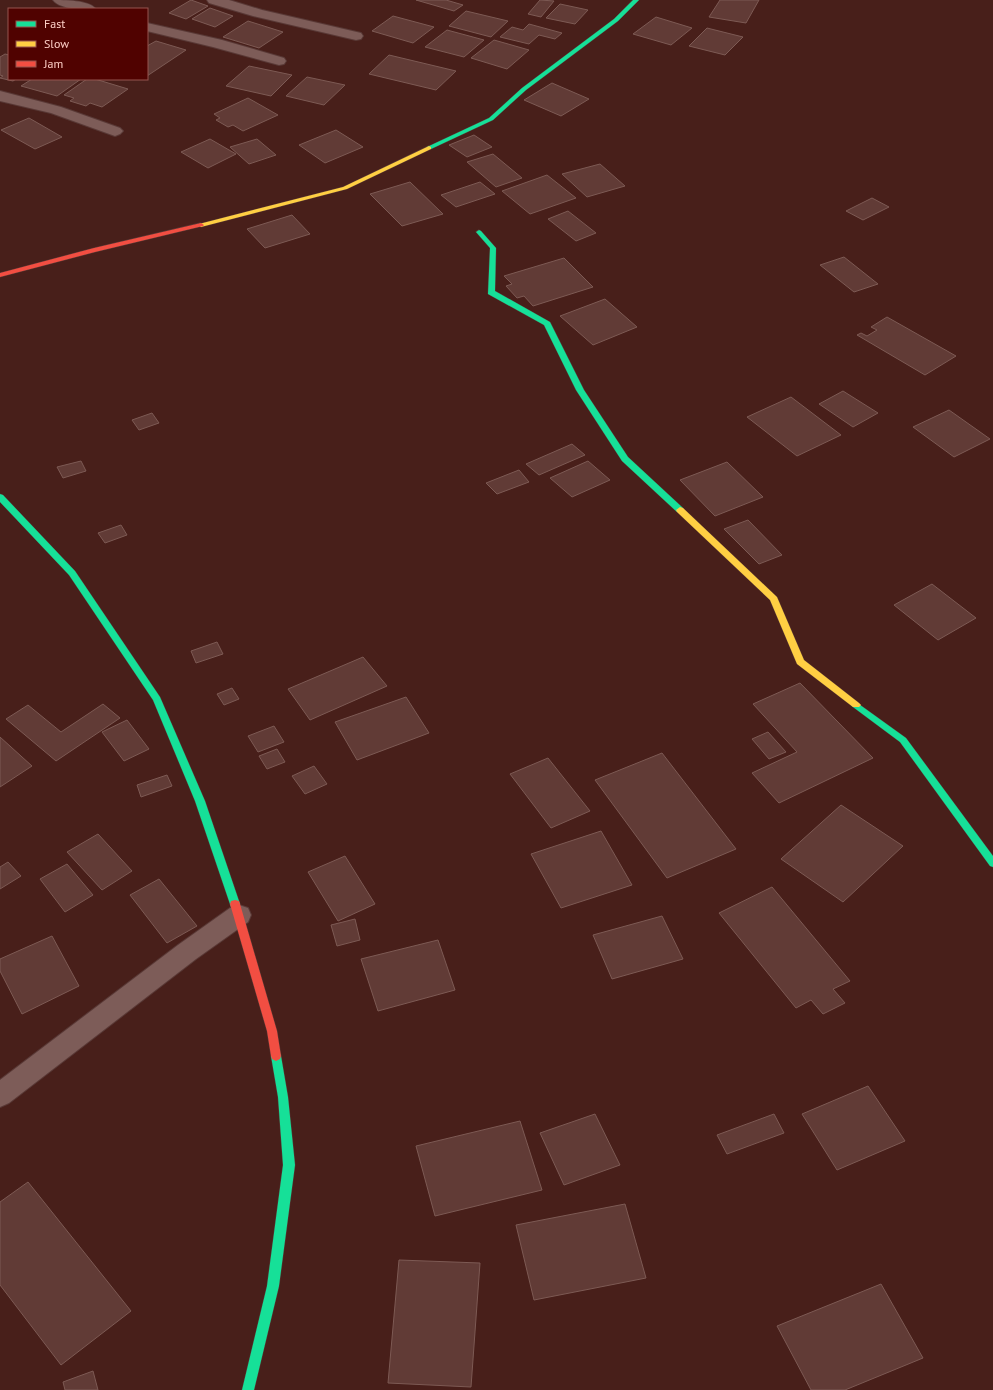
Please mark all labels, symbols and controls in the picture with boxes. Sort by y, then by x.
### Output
legend [8,8,148,80]
text: Fast [44,16,65,31]
text: Slow [44,36,69,51]
text: Jam [43,56,63,71]

